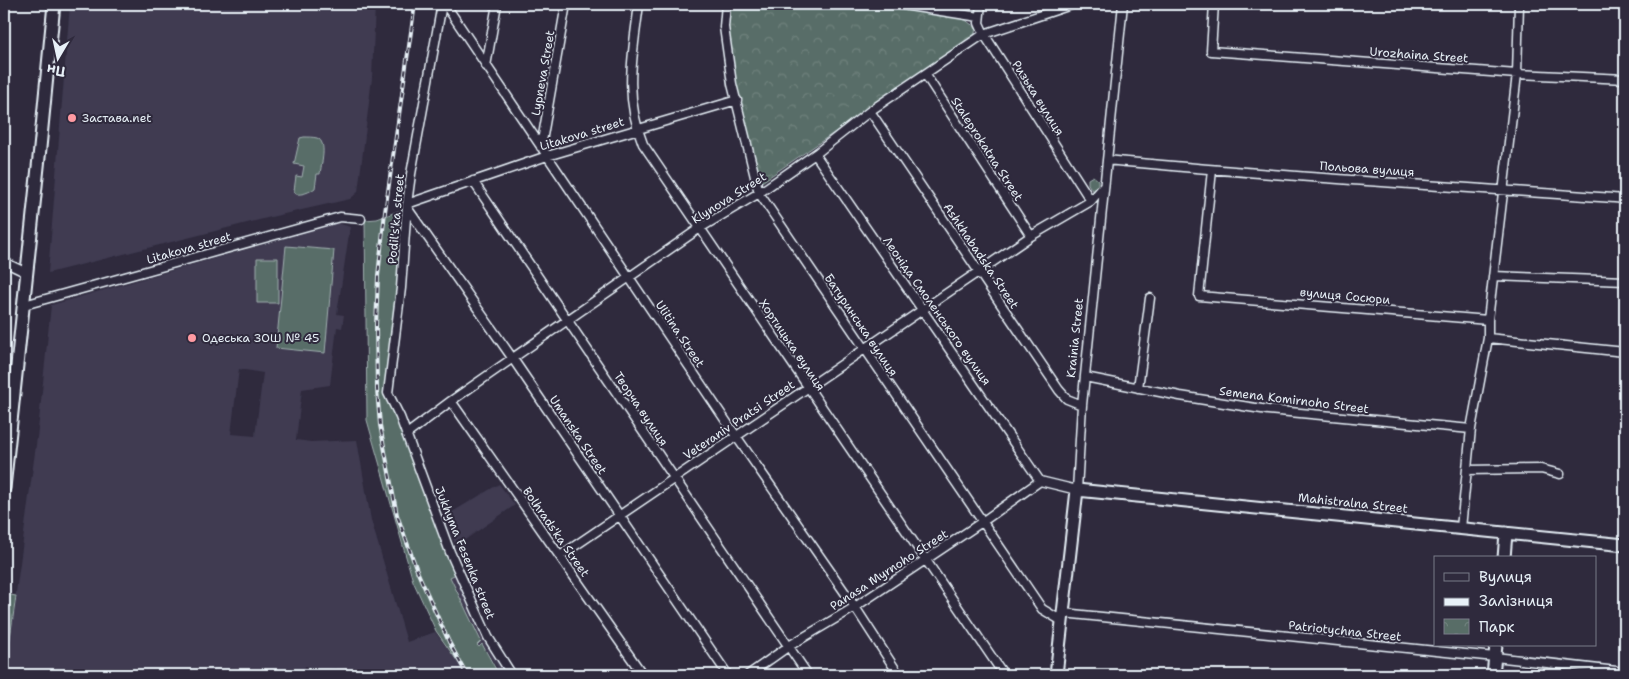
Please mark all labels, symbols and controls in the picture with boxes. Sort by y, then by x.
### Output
street label: Lypneva Street [528,29,558,117]
north arrow [32,32,82,82]
street label: Urozhaina Street [1369,44,1469,66]
street label: Ризька вулиця [1008,57,1068,139]
text: Пн [45,61,67,81]
street label: Staleprokatna Street [947,94,1027,204]
place label: Застава.net [82,110,152,126]
marker: Застава.net [66,112,78,124]
street label: Litakova street [538,114,626,154]
street label: Польова вулиця [1319,158,1415,180]
street label: Klynova Street [689,169,769,227]
street label: Podil's'ka street [384,173,408,265]
street label: Ashkhabadska Street [940,200,1022,312]
street label: Litakova street [145,228,233,268]
street label: Леоніда Смоленського вулиця [879,233,995,389]
street label: Батуринська вулиця [821,270,901,380]
street label: вулиця Сосюри [1299,284,1391,308]
street label: Хортицька вулиця [755,296,829,394]
street label: Krainia Street [1063,297,1087,379]
street label: Ulitina Street [652,298,708,370]
place label: Одеська ЗОШ № 45 [202,330,319,346]
marker: Одеська ЗОШ № 45 [186,332,198,344]
street label: Творча вулиця [610,369,672,449]
street label: Veteraniv Pratsi Street [680,377,798,463]
street label: Semena Komirnoho Street [1218,383,1370,417]
street label: Umanska Street [546,392,610,478]
street label: Jukhyma Fesenka street [431,484,499,622]
street label: Bolhrads'ka Street [519,484,593,580]
street label: Mahistralna Street [1297,489,1409,517]
street label: Panasa Myrnoho Street [827,526,951,614]
legend [1434,556,1596,646]
text: Вулиця [1479,567,1532,587]
text: Залізниця [1479,591,1553,611]
street label: Patriotychna Street [1288,617,1402,645]
text: Парк [1479,617,1515,637]

